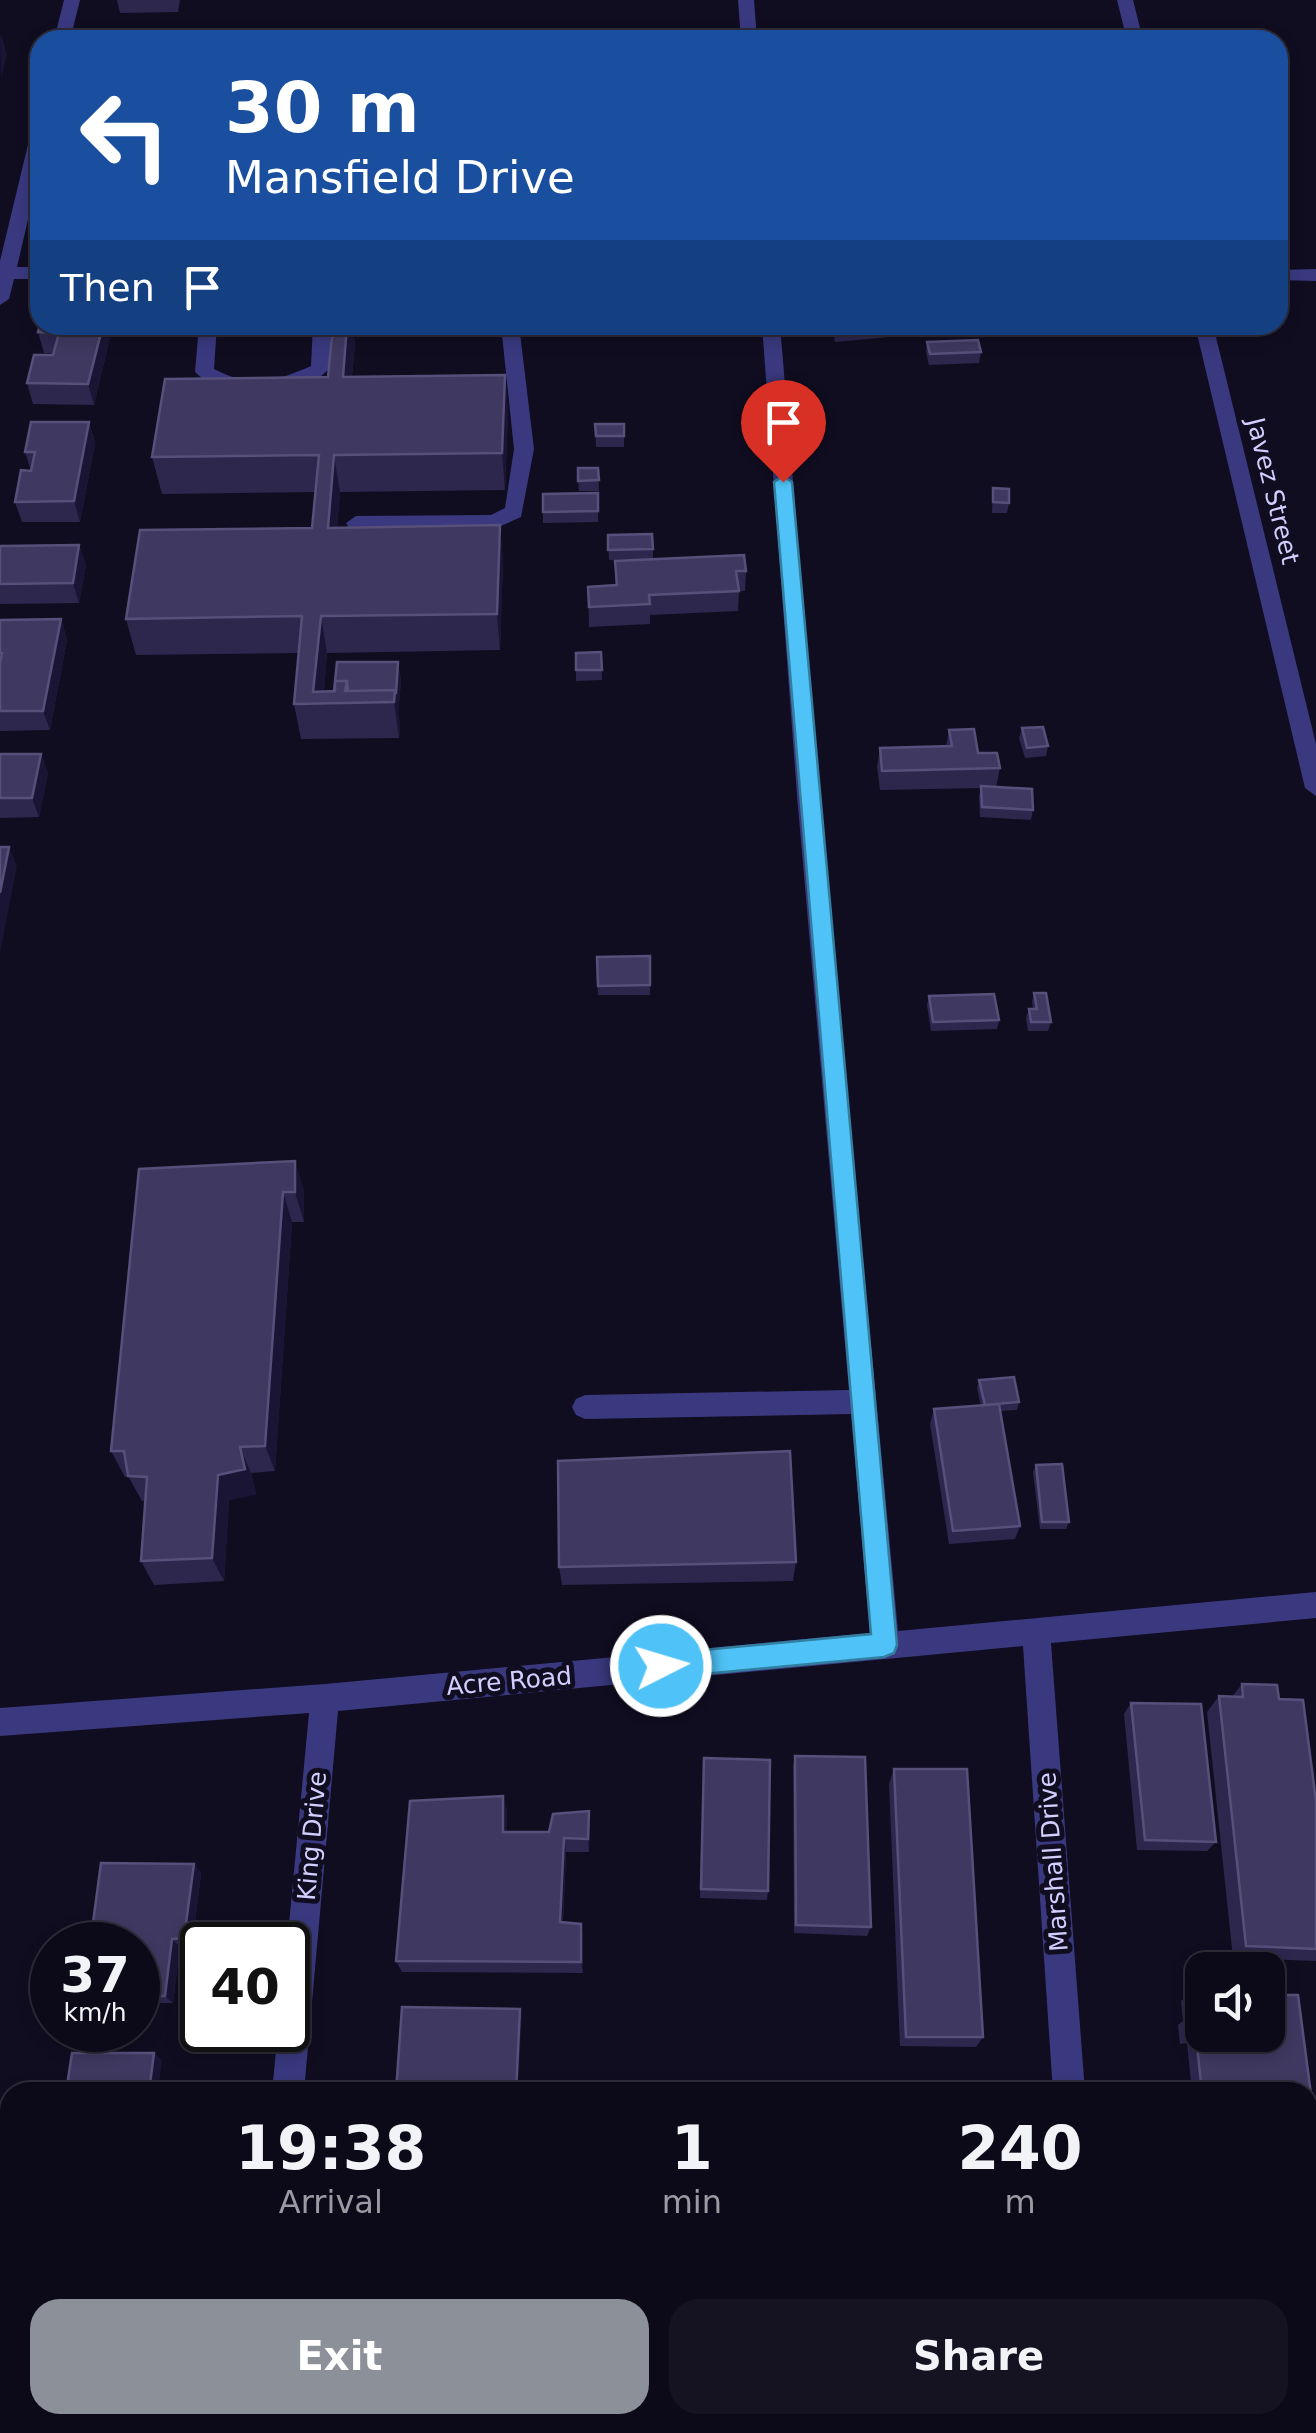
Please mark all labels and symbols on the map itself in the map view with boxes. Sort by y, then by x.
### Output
pin [741,380,826,483]
street label: Javez Street [1240,413,1305,567]
position arrow [609,1614,713,1718]
street label: Acre Road [445,1661,573,1701]
street label: King Drive [292,1770,332,1902]
street label: Marshall Drive [1032,1771,1074,1953]
speed limit sign: 40 [180,1922,310,2052]

